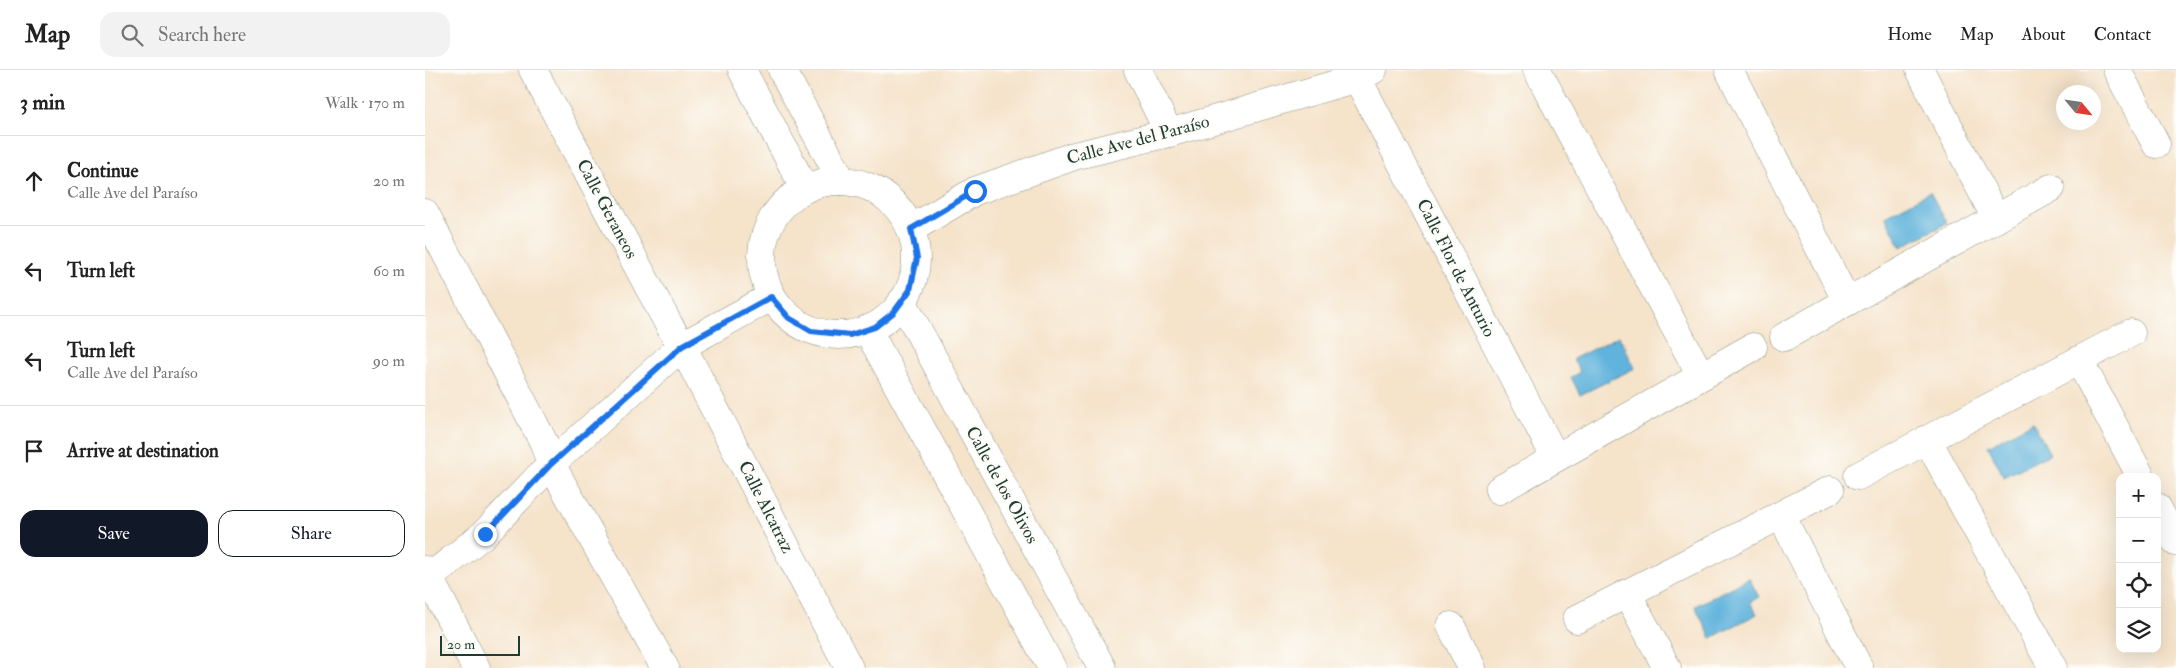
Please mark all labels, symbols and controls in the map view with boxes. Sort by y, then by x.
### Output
search box [100,12,450,57]
text: Map [25,19,70,50]
icon: search [118,21,146,49]
text: Search here [158,23,246,47]
text: Home [1887,23,1932,46]
text: Map [1960,23,1994,46]
text: About [2022,23,2066,46]
text: Contact [2094,23,2151,46]
north arrow [2056,85,2101,130]
text: 3 min [20,89,65,116]
text: Walk · 170 m [325,93,405,113]
street label: Calle Ave del Paraíso [1064,110,1212,170]
street label: Calle Geraneos [571,155,643,263]
text: Continue [67,159,138,183]
icon: ahead [20,167,48,195]
text: 20 m [373,171,405,191]
route start [964,180,987,203]
text: Calle Ave del Paraíso [67,183,198,203]
street label: Calle Flor de Anturio [1411,195,1501,341]
icon: left [20,257,48,285]
text: Turn left [67,259,135,283]
text: 60 m [373,261,405,281]
text: Turn left [67,339,135,363]
icon: left [20,347,48,375]
text: 90 m [373,351,405,371]
text: Calle Ave del Paraíso [67,363,198,383]
street label: Calle de los Olivos [960,422,1044,548]
icon: arrive [20,437,48,465]
text: Arrive at destination [67,439,219,463]
street label: Calle Alcatraz [733,457,799,557]
map controls [2116,473,2161,653]
button: + [2116,473,2161,518]
button: Save [20,510,208,557]
button: Share [218,510,405,557]
button: − [2116,518,2161,563]
route end [474,523,497,546]
button: locate [2116,563,2161,608]
button: layers [2116,608,2161,653]
scale bar [440,633,520,656]
text: 20 m [447,636,475,653]

